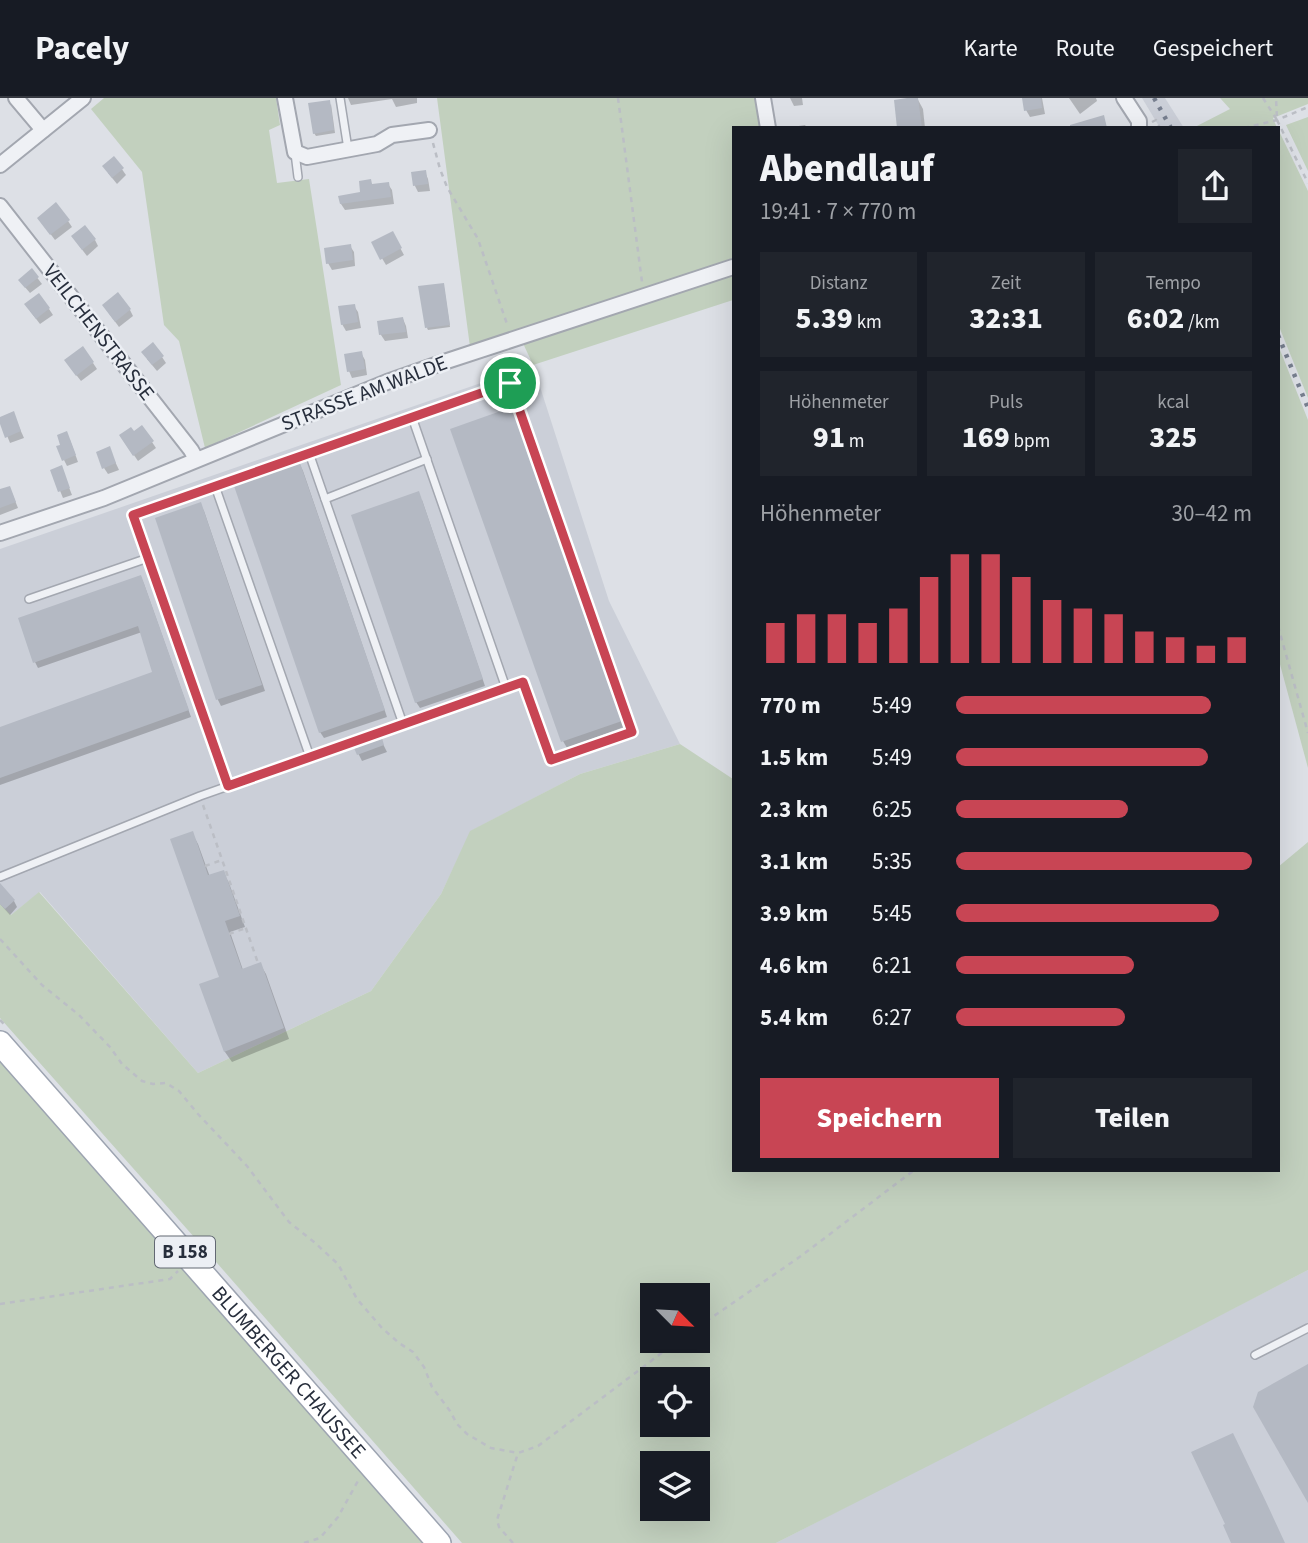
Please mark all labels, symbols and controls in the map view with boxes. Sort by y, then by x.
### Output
text: Pacely [35,25,129,72]
text: Karte [964,31,1018,66]
text: Route [1056,31,1115,66]
text: Gespeichert [1153,31,1273,66]
text: Abendlauf [760,142,934,196]
button: share [1178,149,1252,223]
text: 19:41 · 7 × 770 m [760,195,916,228]
street label: VEILCHENSTRASSE [36,257,162,407]
text: Distanz [810,270,868,297]
text: Zeit [991,270,1021,297]
text: Tempo [1146,270,1201,297]
text: 5.39 [795,297,853,340]
text: 32:31 [969,297,1043,340]
text: 6:02 [1127,297,1184,340]
text: km [853,309,882,336]
text: /km [1184,309,1220,336]
street label: STRASSE AM WALDE [277,348,451,438]
pin [480,353,540,413]
icon: arrive [491,364,529,402]
text: Höhenmeter [789,389,889,416]
text: Puls [989,389,1023,416]
text: kcal [1157,389,1189,416]
text: 91 [813,416,845,459]
text: 169 [962,416,1010,459]
text: 325 [1149,416,1197,459]
text: m [845,428,864,455]
text: bpm [1010,428,1050,455]
text: Höhenmeter [760,497,881,530]
text: 30–42 m [1172,497,1252,530]
text: 770 m [760,689,821,722]
text: 5:49 [872,689,912,722]
text: 1.5 km [760,741,828,774]
text: 5:49 [872,741,912,774]
text: 2.3 km [760,793,828,826]
text: 6:25 [872,793,912,826]
text: 3.1 km [760,845,828,878]
text: 5:35 [872,845,912,878]
text: 3.9 km [760,897,828,930]
text: 5:45 [872,897,912,930]
text: 4.6 km [760,949,828,982]
text: 6:21 [872,949,912,982]
text: 5.4 km [760,1001,828,1034]
text: 6:27 [872,1001,912,1034]
button: Speichern [760,1078,999,1158]
button: Teilen [1013,1078,1252,1158]
road number: B 158 [155,1236,215,1268]
street label: BLUMBERGER CHAUSSEE [205,1279,373,1465]
north arrow [640,1283,710,1353]
map controls [640,1283,710,1521]
button: locate [640,1367,710,1437]
button: layers [640,1451,710,1521]

